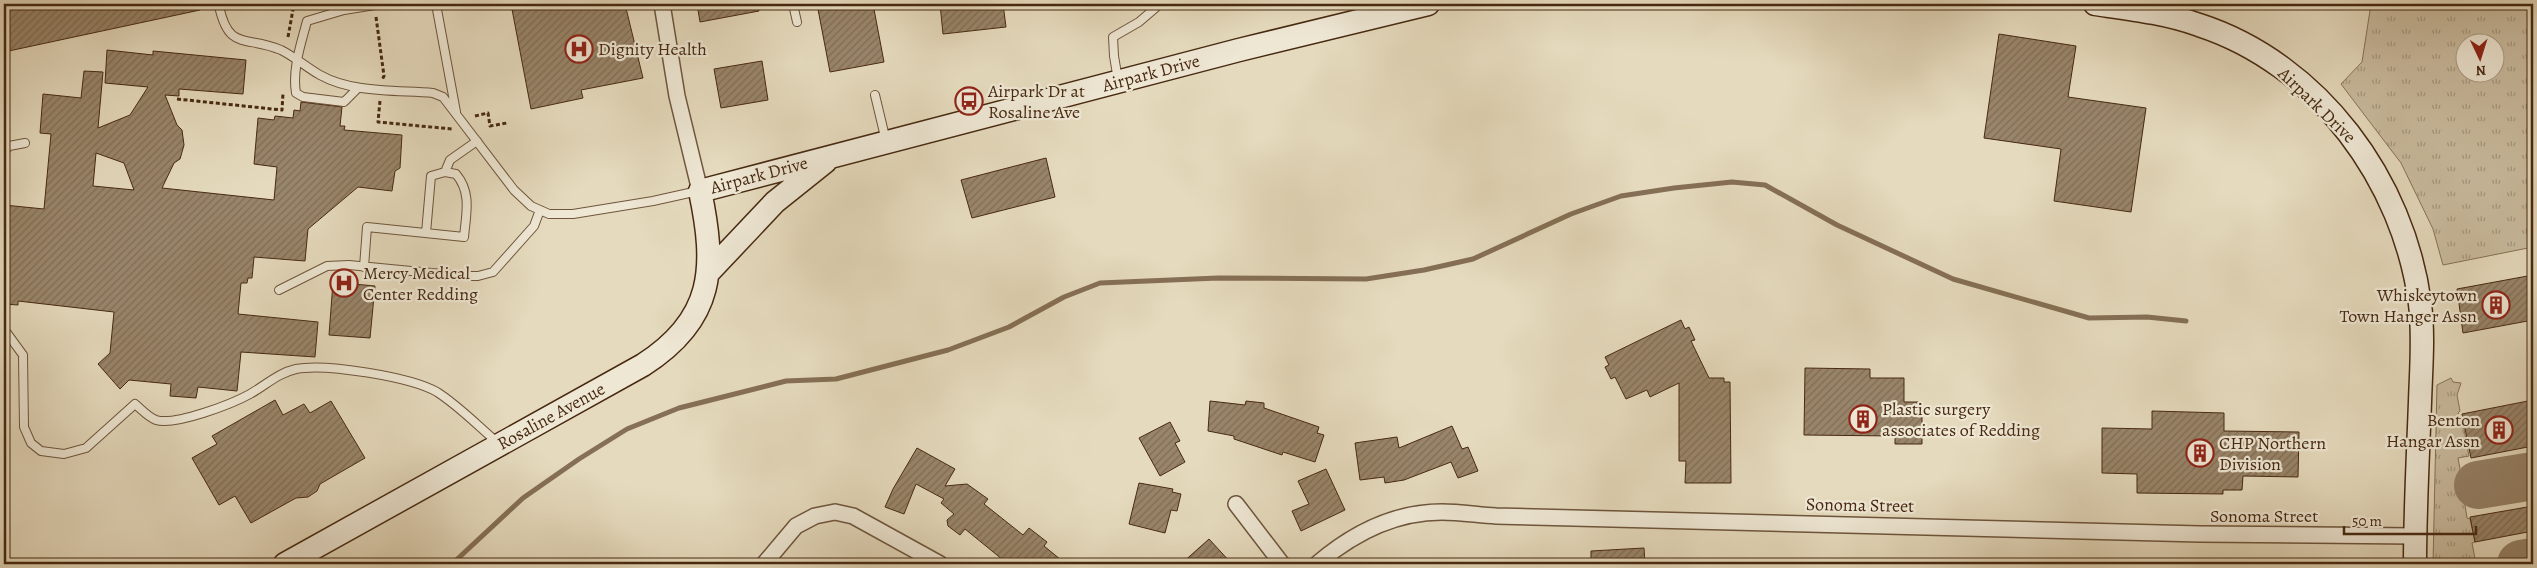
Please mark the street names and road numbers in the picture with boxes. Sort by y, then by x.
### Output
street label: Airpark Drive [1099,48,1202,98]
street label: Airpark Drive [2272,61,2361,148]
street label: Airpark Drive [707,150,810,200]
street label: Rosaline Avenue [493,377,609,455]
street label: Sonoma Street [1806,492,1914,518]
street label: Sonoma Street [2210,504,2318,528]

